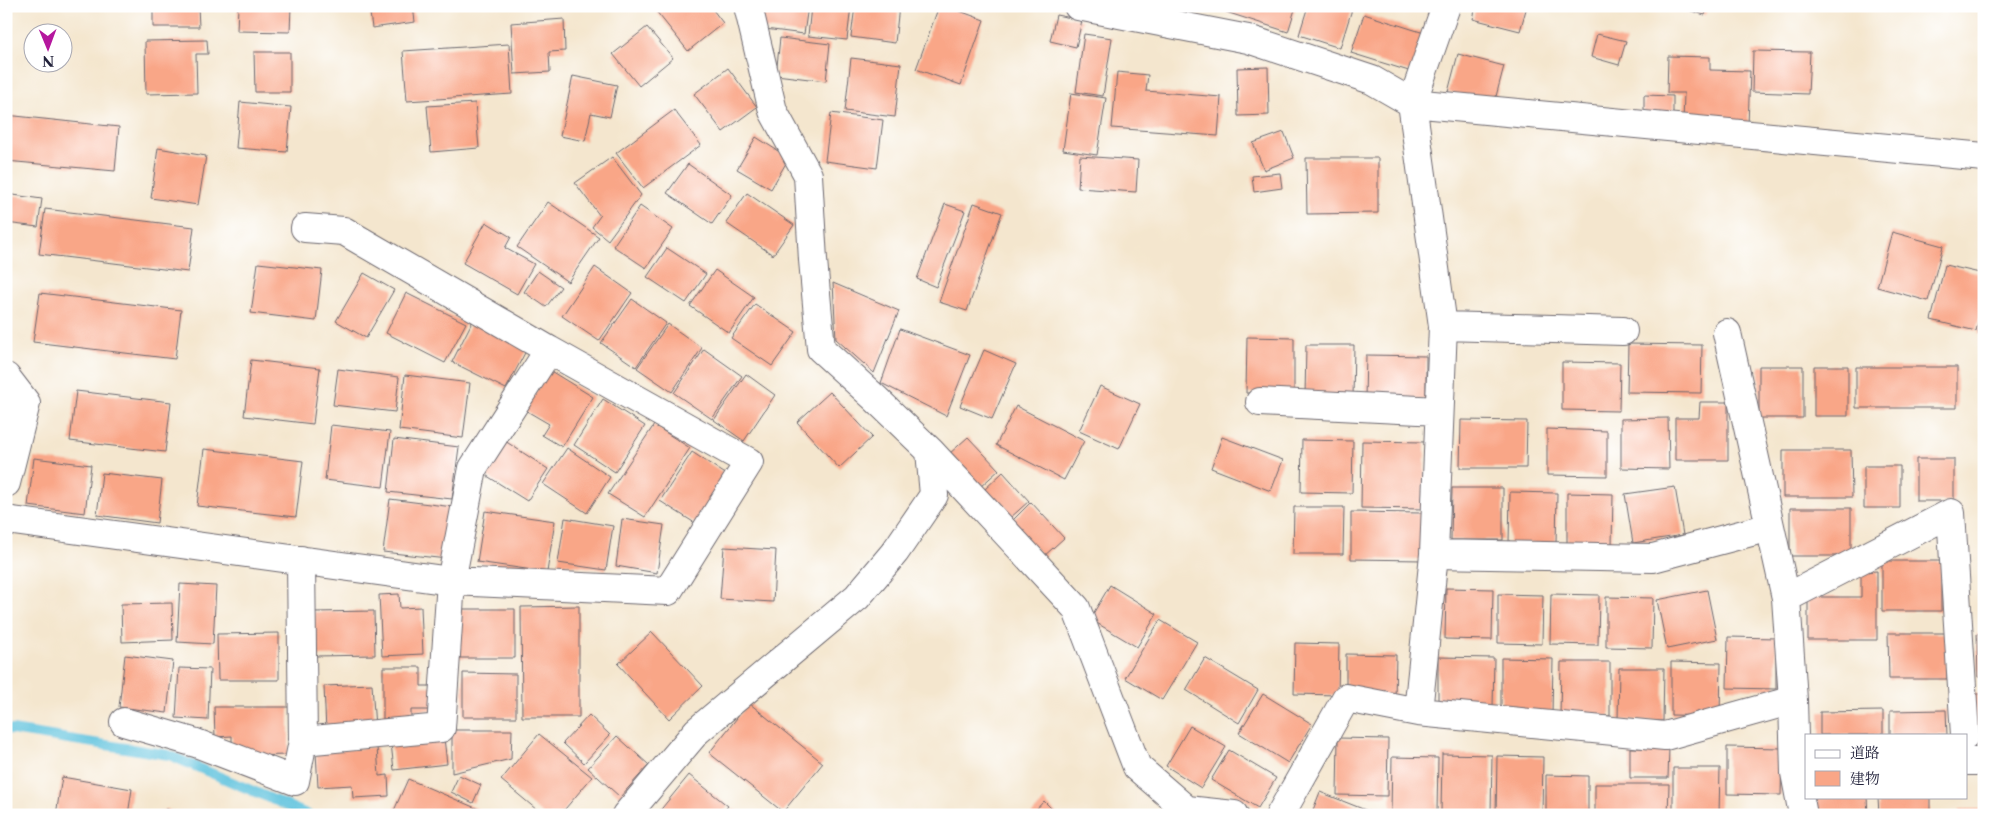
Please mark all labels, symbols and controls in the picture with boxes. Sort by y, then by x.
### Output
north arrow [22,22,72,72]
text: N [42,52,54,70]
legend [1805,734,1968,798]
text: 道路 [1850,743,1880,762]
text: 建物 [1850,769,1880,788]

